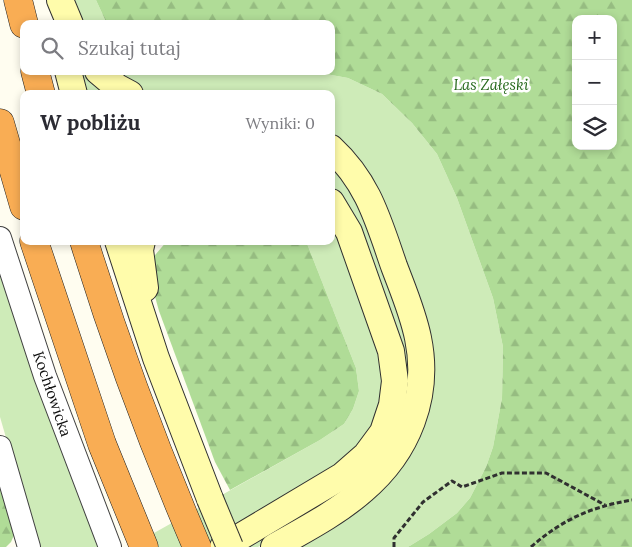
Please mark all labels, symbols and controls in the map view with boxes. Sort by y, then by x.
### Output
map controls [572,15,617,150]
button: + [572,15,617,60]
search box [20,20,335,75]
icon: search [38,34,66,62]
text: Szukaj tutaj [78,36,181,60]
button: − [572,60,617,105]
park label: Las Załęski [453,75,529,94]
button: layers [572,105,617,150]
text: W pobliżu [40,109,140,136]
text: Wyniki: 0 [245,113,315,133]
street label: Kochłowicka [29,349,76,439]

